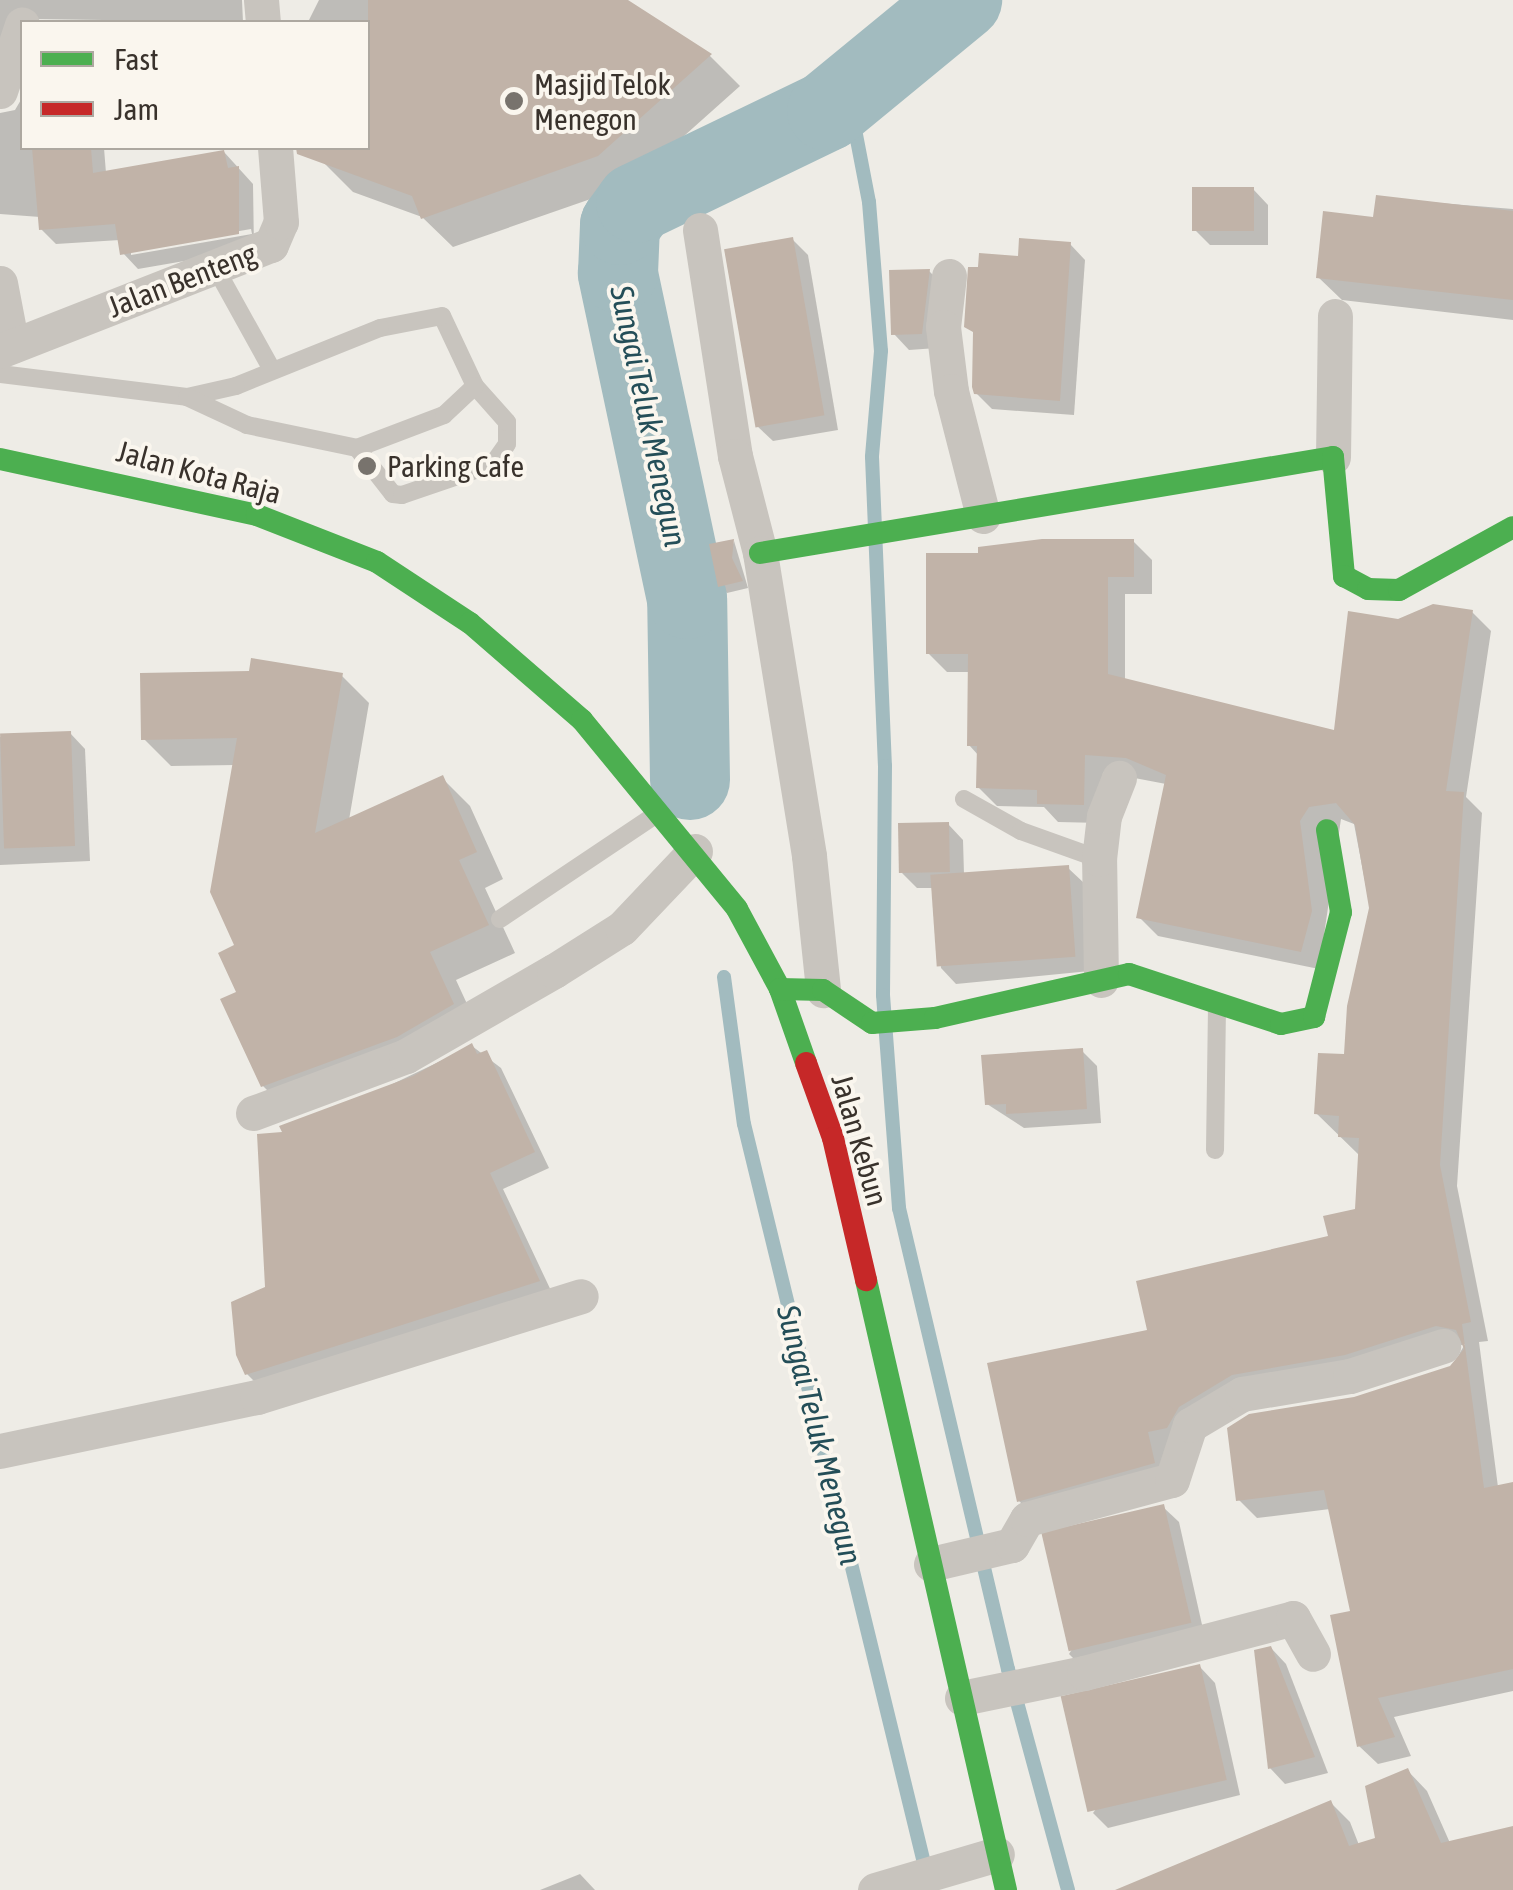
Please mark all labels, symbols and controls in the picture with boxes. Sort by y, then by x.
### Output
legend [20,20,370,150]
text: Fast [114,42,159,76]
place label: Masjid Telok Menegon [534,66,671,136]
marker: Masjid Telok Menegon [503,90,525,112]
text: Jam [114,92,159,126]
street label: Jalan Benteng [103,235,261,325]
water label: Sungai Teluk Menegun [602,282,694,550]
street label: Jalan Kota Raja [113,433,285,511]
place label: Parking Cafe [387,448,524,484]
marker: Parking Cafe [356,455,378,477]
street label: Jalan Kebun [824,1070,896,1210]
water label: Sungai Teluk Menegun [768,1301,870,1569]

